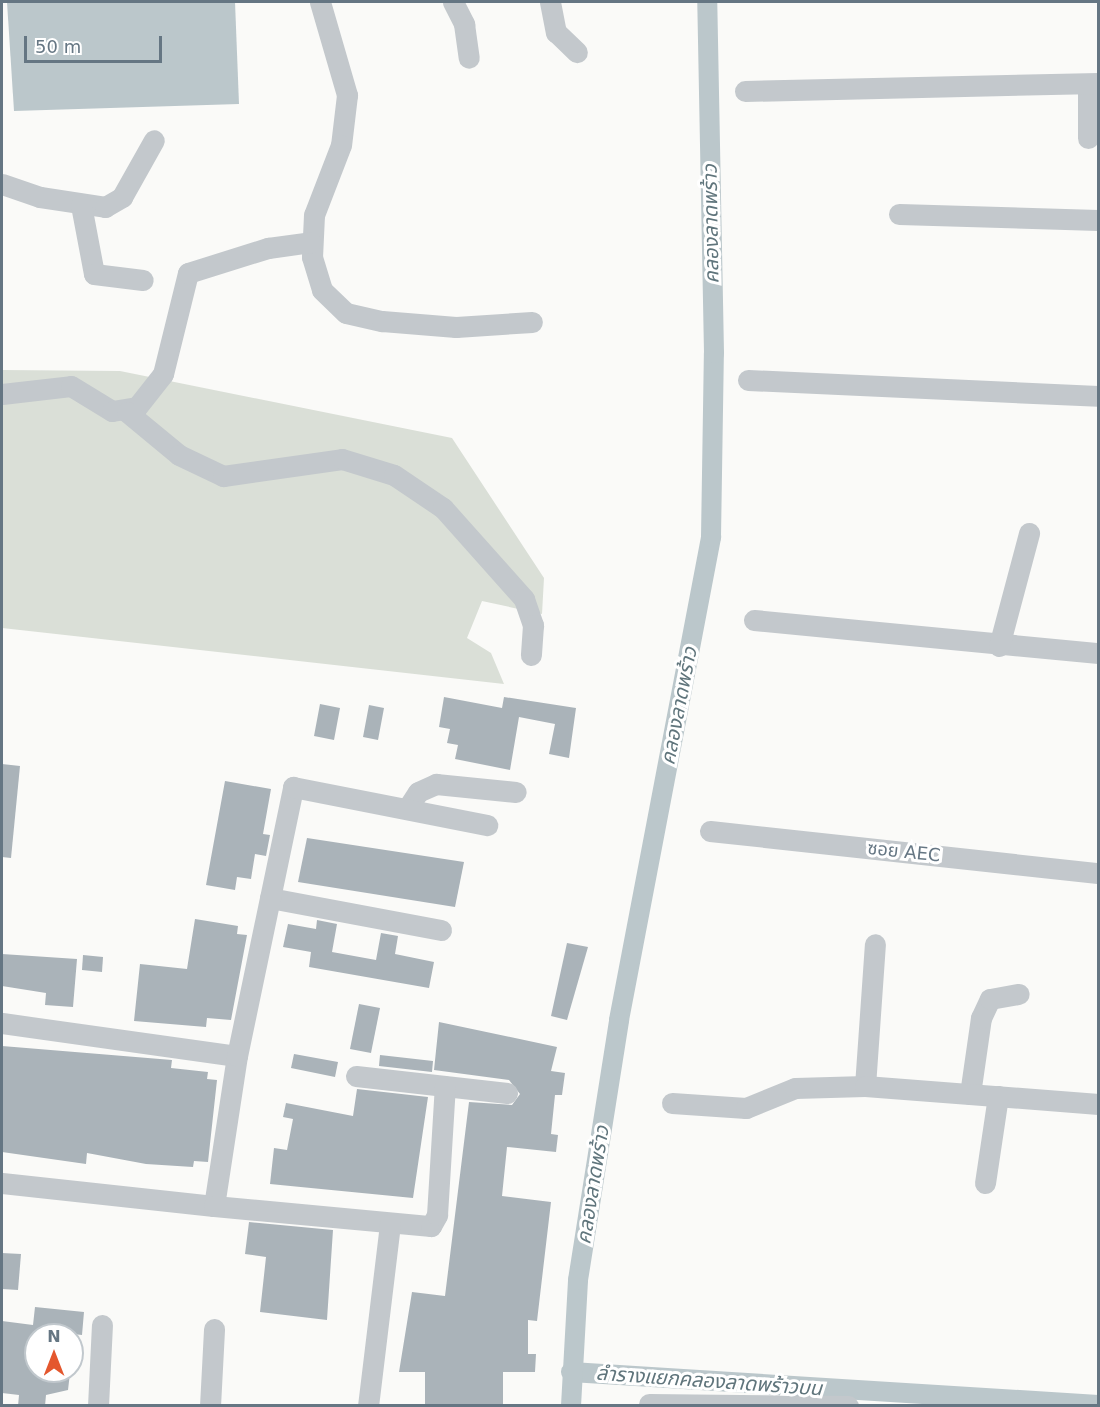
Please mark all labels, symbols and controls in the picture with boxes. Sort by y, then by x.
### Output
scale bar [27,24,165,62]
text: 50 m [35,36,81,57]
water label: คลองลาดพร้าว [698,164,724,284]
water label: คลองลาดพร้าว [656,645,702,767]
street label: ซอย AEC [867,837,941,867]
water label: คลองลาดพร้าว [572,1124,614,1246]
north arrow [24,1323,84,1383]
text: N [47,1327,61,1346]
water label: ลำรางแยกคลองลาดพร้าวบน [595,1361,823,1401]

